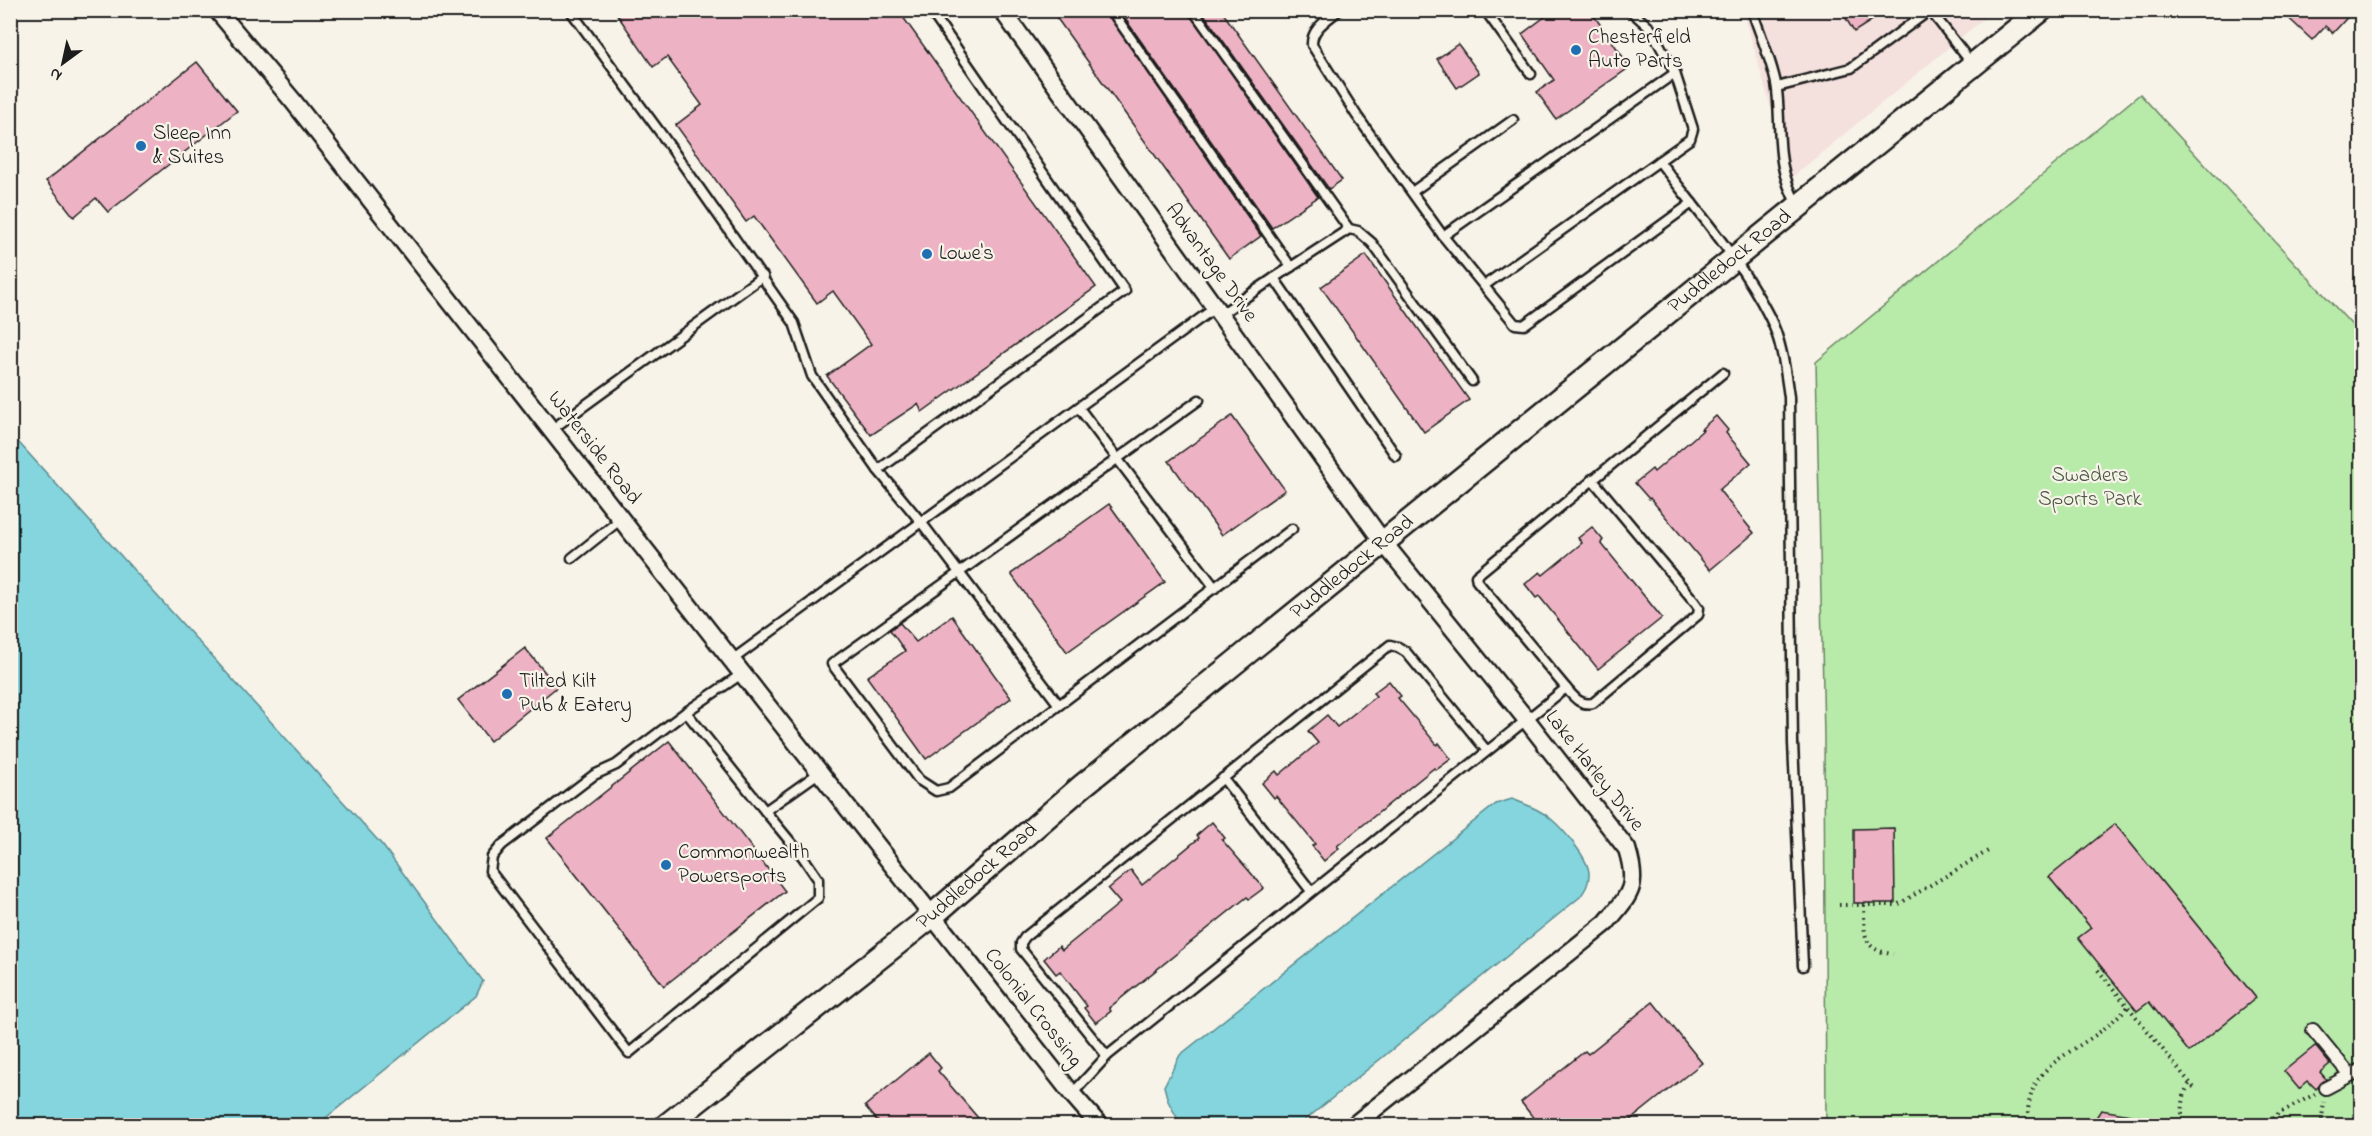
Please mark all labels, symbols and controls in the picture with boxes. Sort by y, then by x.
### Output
place label: Chesterfield Auto Parts [1588,23,1691,77]
north arrow [33,33,93,93]
marker: Chesterfield Auto Parts [1569,43,1583,57]
text: N [45,61,67,87]
place label: Sleep Inn & Suites [153,119,231,173]
marker: Sleep Inn & Suites [134,139,148,153]
street label: Advantage Drive [1156,197,1265,330]
street label: Puddledock Road [1662,202,1799,321]
place label: Lowe's [939,239,994,269]
marker: Lowe's [920,247,934,261]
street label: Waterside Road [540,385,648,511]
park label: Swaders Sports Park [2038,461,2142,515]
street label: Puddledock Road [1284,508,1421,627]
place label: Tilted Kilt Pub & Eatery [519,667,632,723]
marker: Tilted Kilt Pub & Eatery [500,687,514,701]
street label: Lake Harley Drive [1535,704,1651,840]
street label: Puddledock Road [910,816,1045,937]
place label: Commonwealth Powersports [678,838,809,892]
marker: Commonwealth Powersports [659,858,673,872]
street label: Colonial Crossing [975,942,1089,1075]

